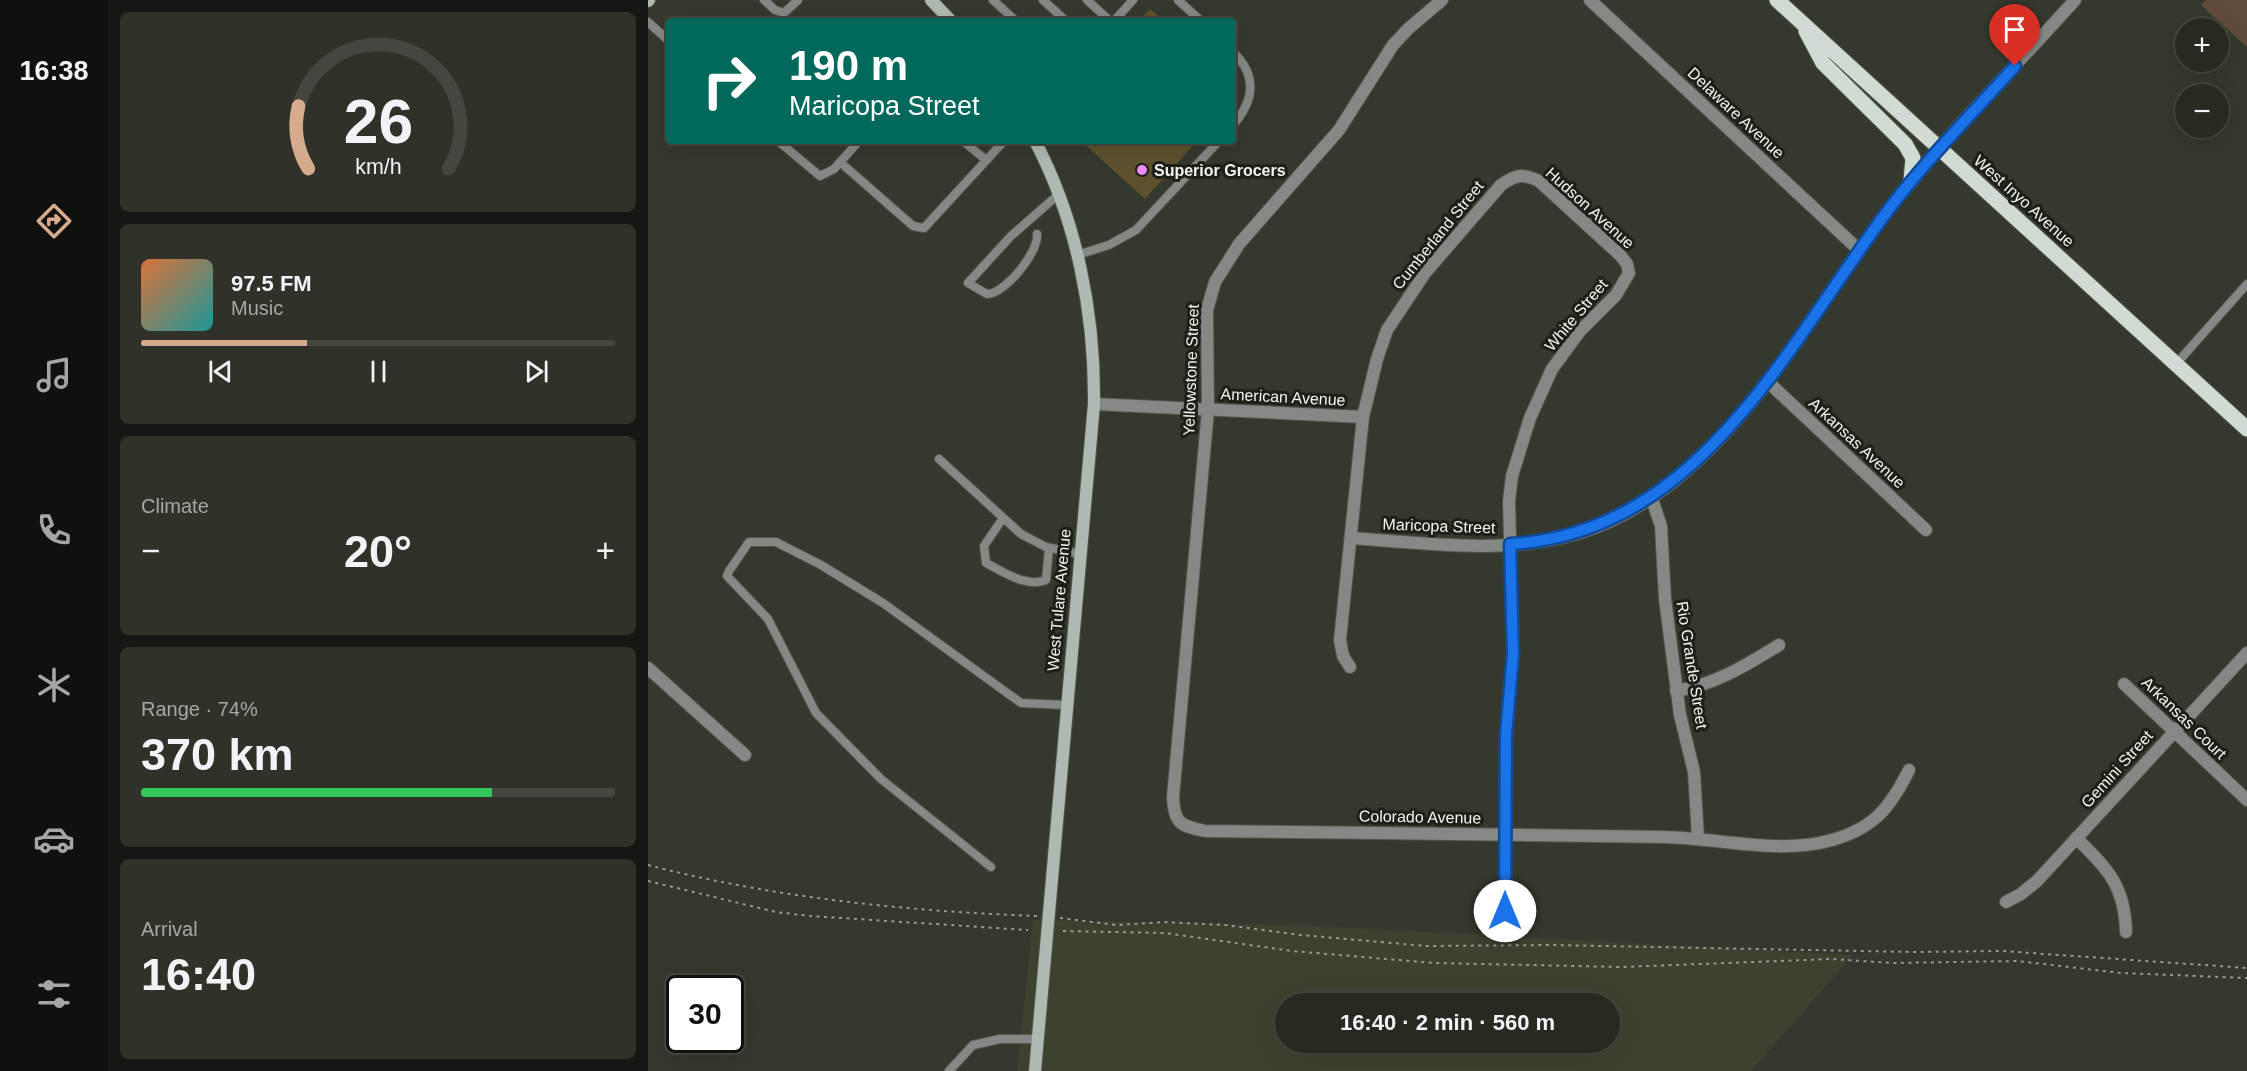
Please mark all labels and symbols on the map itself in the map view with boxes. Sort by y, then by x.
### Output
pin [1989,4,2040,66]
street label: Delaware Avenue [1684,64,1788,162]
street label: West Inyo Avenue [1971,152,2077,250]
place label: Superior Grocers [1154,162,1286,179]
marker: Superior Grocers [1135,163,1149,177]
street label: Hudson Avenue [1542,164,1638,252]
street label: Cumberland Street [1389,177,1487,293]
street label: White Street [1541,275,1611,354]
street label: Yellowstone Street [1180,303,1202,436]
street label: American Avenue [1220,385,1346,409]
street label: Arkansas Avenue [1806,394,1908,492]
street label: Maricopa Street [1382,516,1496,536]
street label: West Tulare Avenue [1044,528,1074,672]
street label: Rio Grande Street [1674,600,1711,731]
street label: Arkansas Court [2138,674,2230,763]
street label: Gemini Street [2078,727,2156,811]
street label: Colorado Avenue [1359,807,1481,827]
position arrow [1473,879,1537,943]
speed limit sign: 30 [666,975,744,1053]

